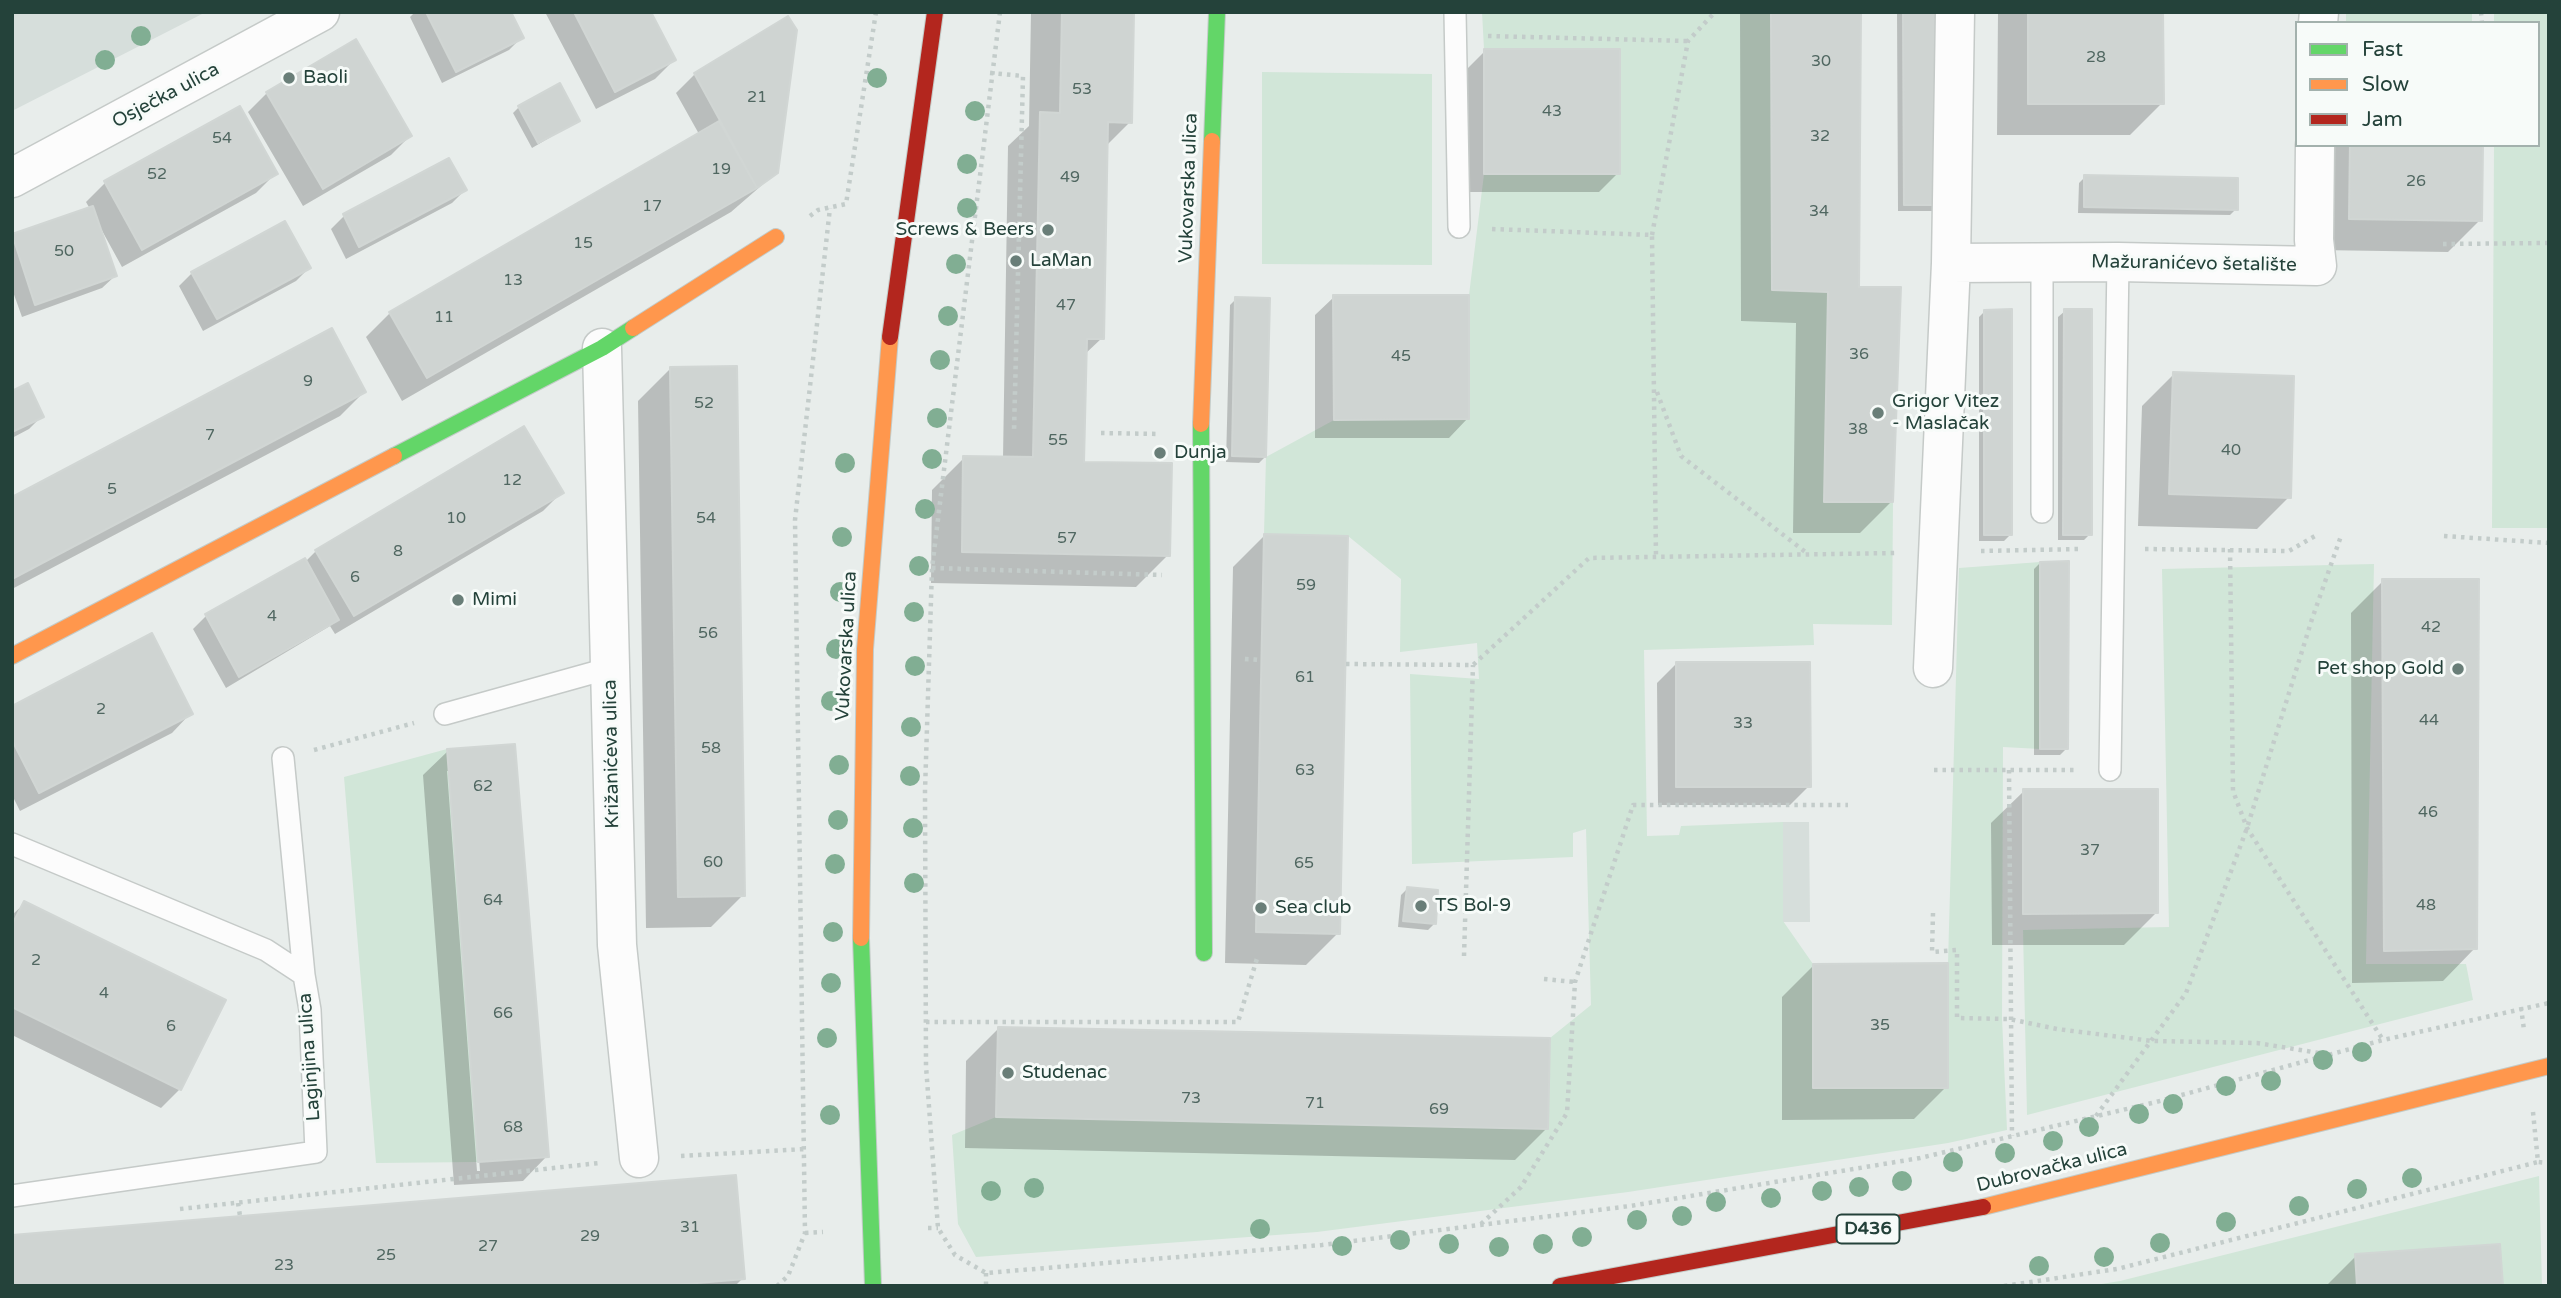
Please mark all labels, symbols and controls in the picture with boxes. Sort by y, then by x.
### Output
legend [2295,21,2540,147]
text: Fast [2362,37,2403,62]
house number: 28 [2086,48,2106,68]
house number: 30 [1811,52,1831,72]
street label: Osječka ulica [109,58,223,134]
place label: Baoli [303,67,348,89]
marker: Baoli [281,70,297,86]
text: Slow [2362,72,2409,97]
house number: 53 [1072,80,1092,100]
house number: 21 [747,88,767,108]
house number: 43 [1542,102,1562,122]
text: Jam [2362,107,2403,132]
street label: Vukovarska ulica [1175,113,1203,263]
house number: 32 [1810,127,1830,147]
house number: 54 [212,129,232,149]
house number: 19 [711,160,731,180]
house number: 52 [147,165,167,185]
house number: 49 [1060,168,1080,188]
house number: 26 [2406,172,2426,192]
house number: 17 [642,197,662,217]
house number: 34 [1809,202,1829,222]
place label: Screws & Beers [896,219,1034,241]
marker: Screws & Beers [1040,222,1056,238]
house number: 15 [573,234,593,254]
house number: 50 [54,242,74,262]
place label: LaMan [1030,250,1092,272]
street label: Mažuranićevo šetalište [2091,251,2297,277]
marker: LaMan [1008,253,1024,269]
house number: 13 [503,271,523,291]
house number: 47 [1056,296,1076,316]
house number: 11 [434,308,454,328]
house number: 36 [1849,345,1869,365]
house number: 45 [1391,347,1411,367]
house number: 9 [303,372,313,392]
place label: Grigor Vitez - Maslačak [1892,391,1999,435]
house number: 52 [694,394,714,414]
marker: Grigor Vitez - Maslačak [1870,405,1886,421]
house number: 38 [1848,420,1868,440]
house number: 7 [205,426,215,446]
house number: 55 [1048,431,1068,451]
house number: 40 [2221,441,2241,461]
place label: Dunja [1174,442,1227,464]
marker: Dunja [1152,445,1168,461]
house number: 12 [502,471,522,491]
house number: 5 [107,480,117,500]
house number: 10 [446,509,466,529]
house number: 54 [696,509,716,529]
house number: 57 [1057,529,1077,549]
house number: 8 [393,542,403,562]
house number: 6 [350,568,360,588]
street label: Vukovarska ulica [832,570,862,722]
house number: 59 [1296,576,1316,596]
place label: Mimi [472,589,517,611]
marker: Mimi [450,592,466,608]
house number: 4 [267,607,277,627]
house number: 42 [2421,618,2441,638]
house number: 56 [698,624,718,644]
place label: Pet shop Gold [2317,658,2444,680]
marker: Pet shop Gold [2450,661,2466,677]
house number: 61 [1295,668,1315,688]
street label: Križanićeva ulica [599,679,625,829]
house number: 2 [96,700,106,720]
house number: 44 [2419,711,2439,731]
house number: 33 [1733,714,1753,734]
house number: 58 [701,739,721,759]
house number: 63 [1295,761,1315,781]
house number: 62 [473,777,493,797]
house number: 46 [2418,803,2438,823]
house number: 37 [2080,841,2100,861]
house number: 60 [703,853,723,873]
house number: 65 [1294,854,1314,874]
house number: 64 [483,891,503,911]
place label: TS Bol-9 [1435,895,1511,917]
house number: 48 [2416,896,2436,916]
place label: Sea club [1275,897,1351,919]
marker: TS Bol-9 [1413,898,1429,914]
marker: Sea club [1253,900,1269,916]
house number: 2 [31,951,41,971]
house number: 4 [99,984,109,1004]
street label: Laginjina ulica [294,992,326,1122]
house number: 66 [493,1004,513,1024]
house number: 35 [1870,1016,1890,1036]
house number: 6 [166,1017,176,1037]
place label: Studenac [1022,1062,1107,1084]
marker: Studenac [1000,1065,1016,1081]
house number: 73 [1181,1089,1201,1109]
house number: 71 [1305,1094,1325,1114]
house number: 69 [1429,1100,1449,1120]
house number: 68 [503,1118,523,1138]
street label: Dubrovačka ulica [1974,1138,2130,1198]
road number: D436 [1836,1214,1899,1244]
house number: 31 [680,1218,700,1238]
house number: 29 [580,1227,600,1247]
house number: 27 [478,1237,498,1257]
house number: 25 [376,1246,396,1266]
house number: 23 [274,1256,294,1276]

